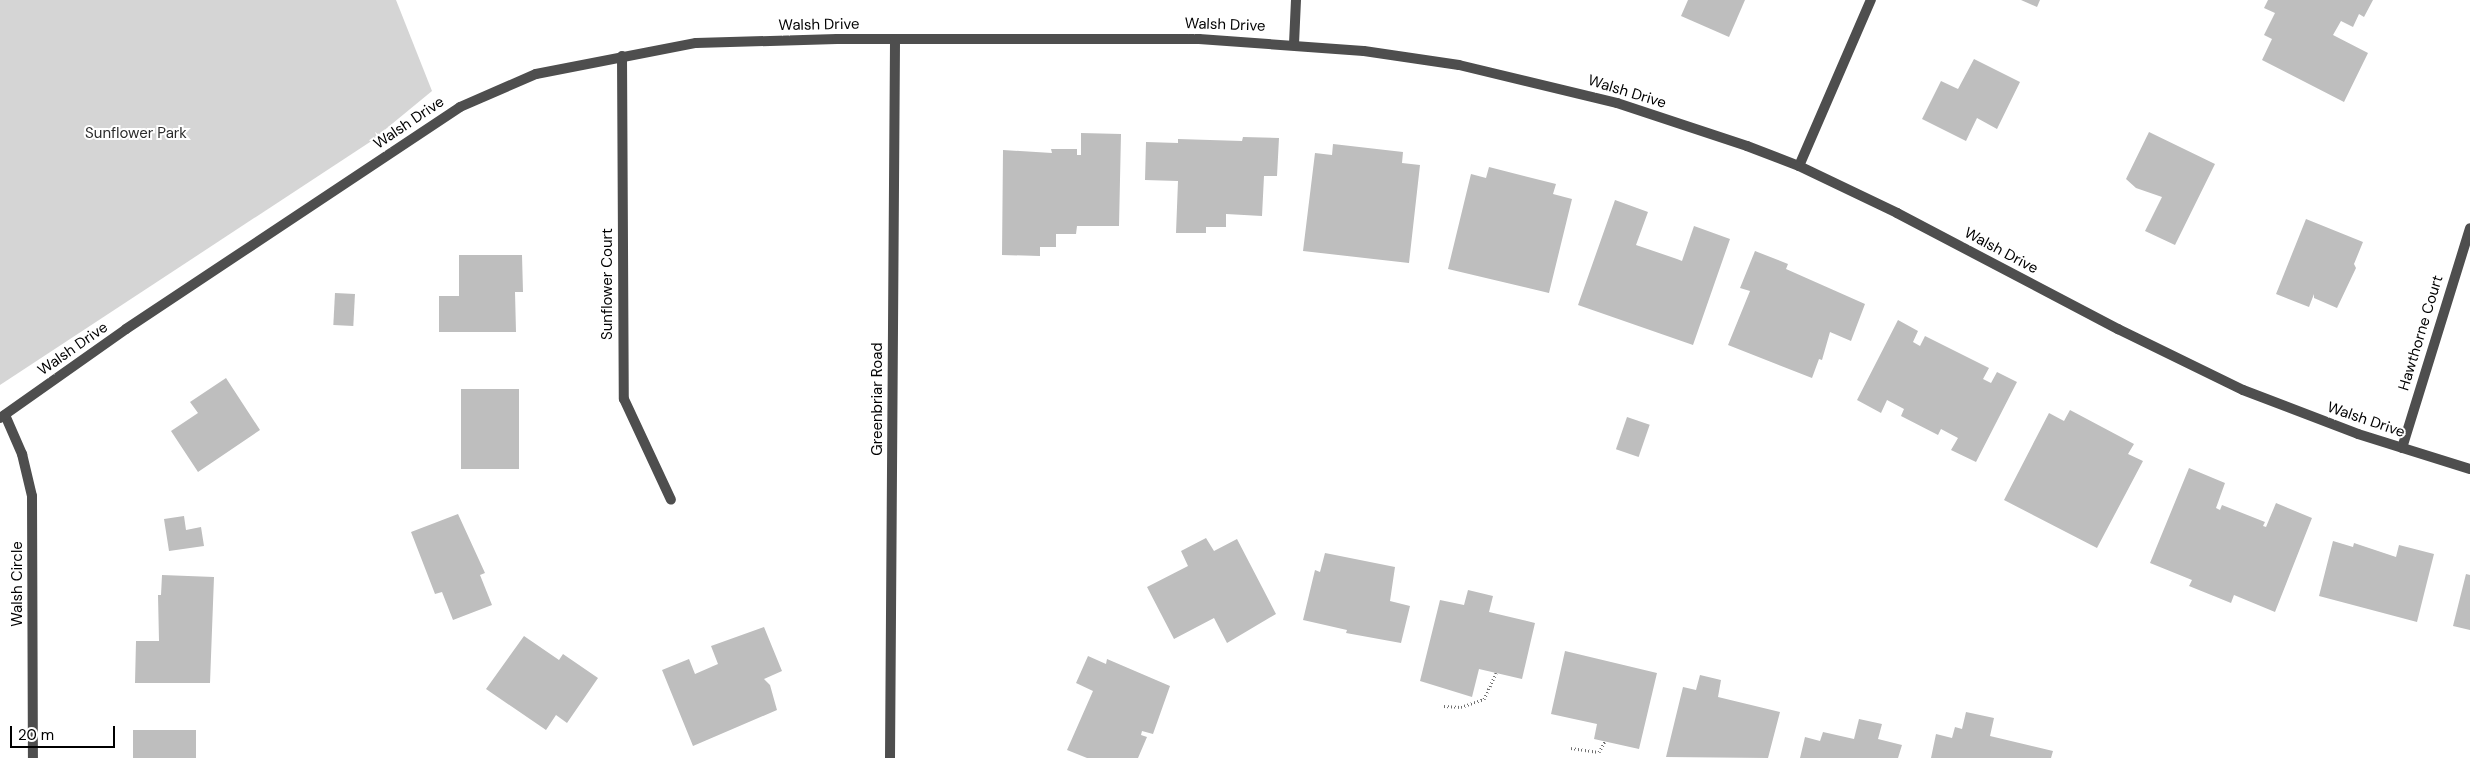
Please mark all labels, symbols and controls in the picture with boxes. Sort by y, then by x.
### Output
street label: Walsh Drive [778,15,860,35]
street label: Walsh Drive [1184,15,1266,35]
street label: Walsh Drive [1586,72,1668,112]
street label: Walsh Drive [370,93,448,153]
park label: Sunflower Park [85,125,187,143]
street label: Walsh Drive [1961,224,2041,278]
street label: Sunflower Court [599,228,617,340]
street label: Hawthorne Court [2395,273,2447,393]
street label: Walsh Drive [35,318,111,380]
street label: Greenbriar Road [869,342,887,456]
street label: Walsh Drive [2325,398,2407,442]
street label: Walsh Circle [9,541,27,627]
scale bar [12,716,118,748]
text: 20 m [18,725,54,745]

